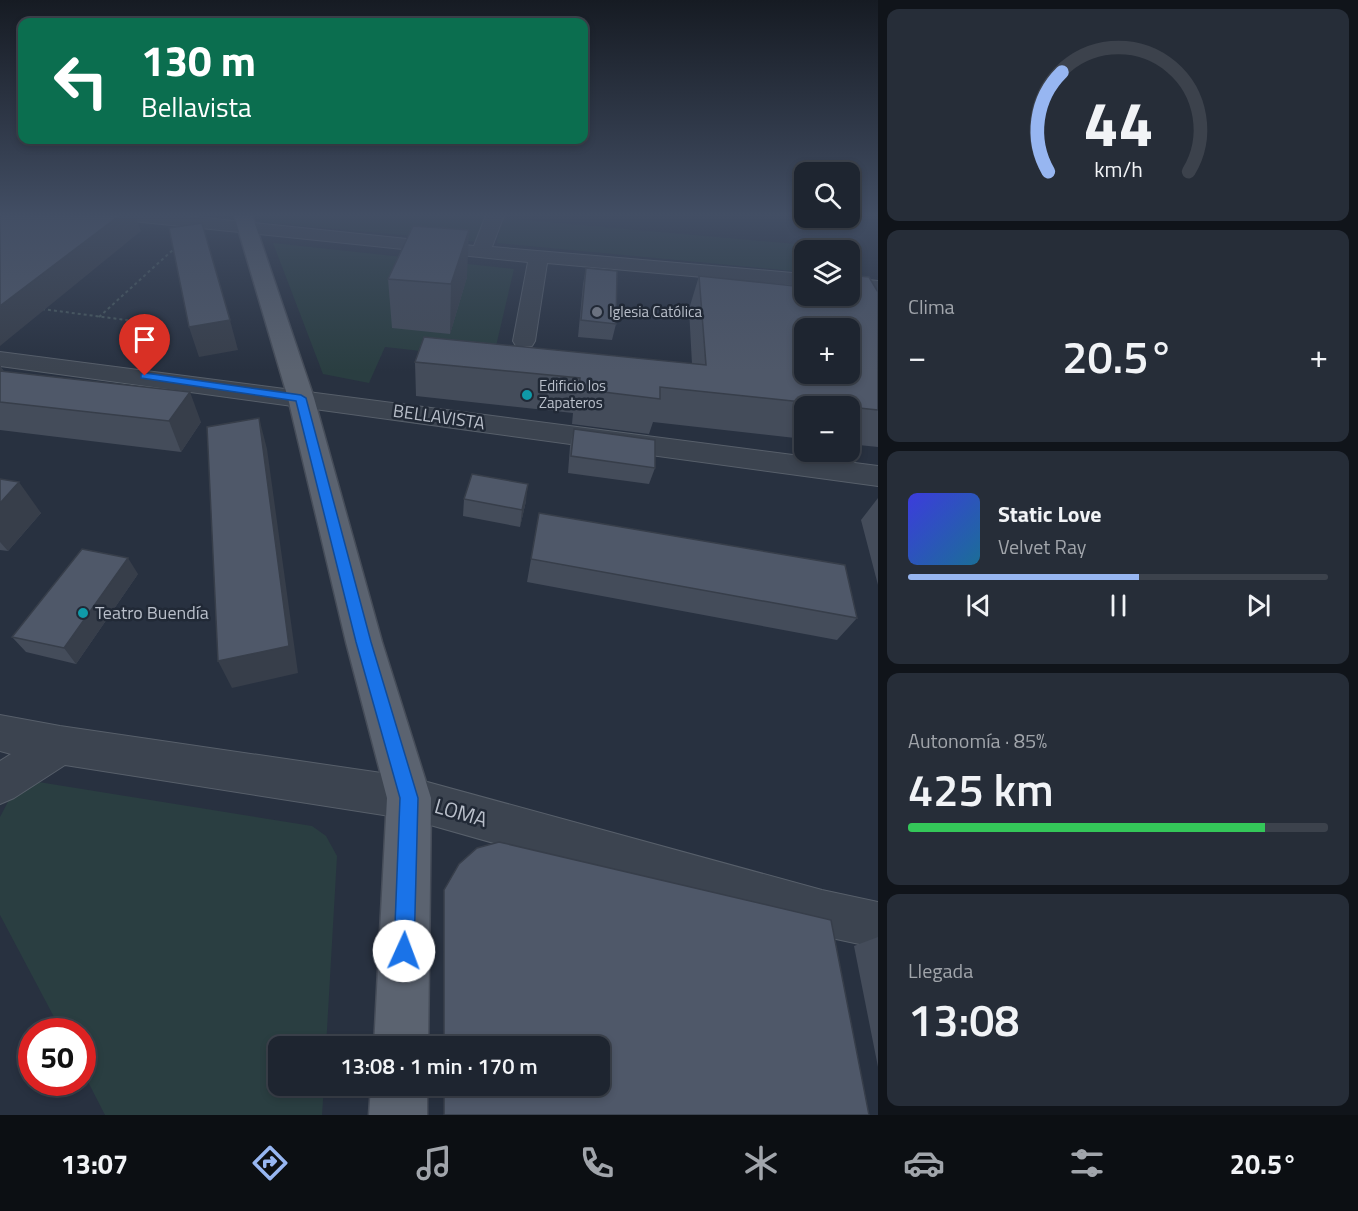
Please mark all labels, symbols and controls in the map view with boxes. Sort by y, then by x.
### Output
text: 130 m [141,28,256,92]
icon: left [42,42,120,120]
text: 44 [1083,75,1153,170]
text: Bellavista [141,86,252,127]
text: km/h [1094,153,1142,185]
map controls [794,162,860,462]
button: search [794,162,860,228]
button: layers [794,240,860,306]
text: Clima [908,291,955,322]
place label: Iglesia Católica [609,300,703,323]
marker: Iglesia Católica [590,305,604,319]
pin [119,314,170,376]
button: + [794,318,860,384]
text: 20.5° [1062,322,1174,390]
icon: arrive [128,323,161,356]
text: − [908,331,926,381]
text: + [1310,331,1328,381]
place label: Edificio los Zapateros [539,374,606,414]
marker: Edificio los Zapateros [520,388,534,402]
button: − [794,396,860,462]
street label: BELLAVISTA [391,397,487,436]
text: Static Love [998,497,1101,531]
text: Velvet Ray [998,531,1087,562]
icon: previous [962,589,995,622]
icon: pause [1102,589,1135,622]
icon: next [1242,589,1275,622]
place label: Teatro Buendía [95,599,209,626]
marker: Teatro Buendía [76,606,90,620]
text: Autonomía · 85% [908,725,1047,756]
text: 425 km [908,755,1054,823]
street label: LOMA [431,789,492,835]
position arrow [372,919,436,983]
text: Llegada [908,955,973,986]
text: 13:08 [908,985,1020,1053]
speed limit sign: 50 [18,1018,96,1096]
text: 13:08 · 1 min · 170 m [340,1049,538,1083]
icon: directions [249,1142,291,1184]
icon: music [413,1142,455,1184]
icon: phone [576,1142,618,1184]
icon: climate [740,1142,782,1184]
icon: car [903,1142,945,1184]
icon: filters [1066,1142,1108,1184]
text: 13:07 [61,1143,128,1184]
text: 20.5° [1230,1143,1297,1184]

